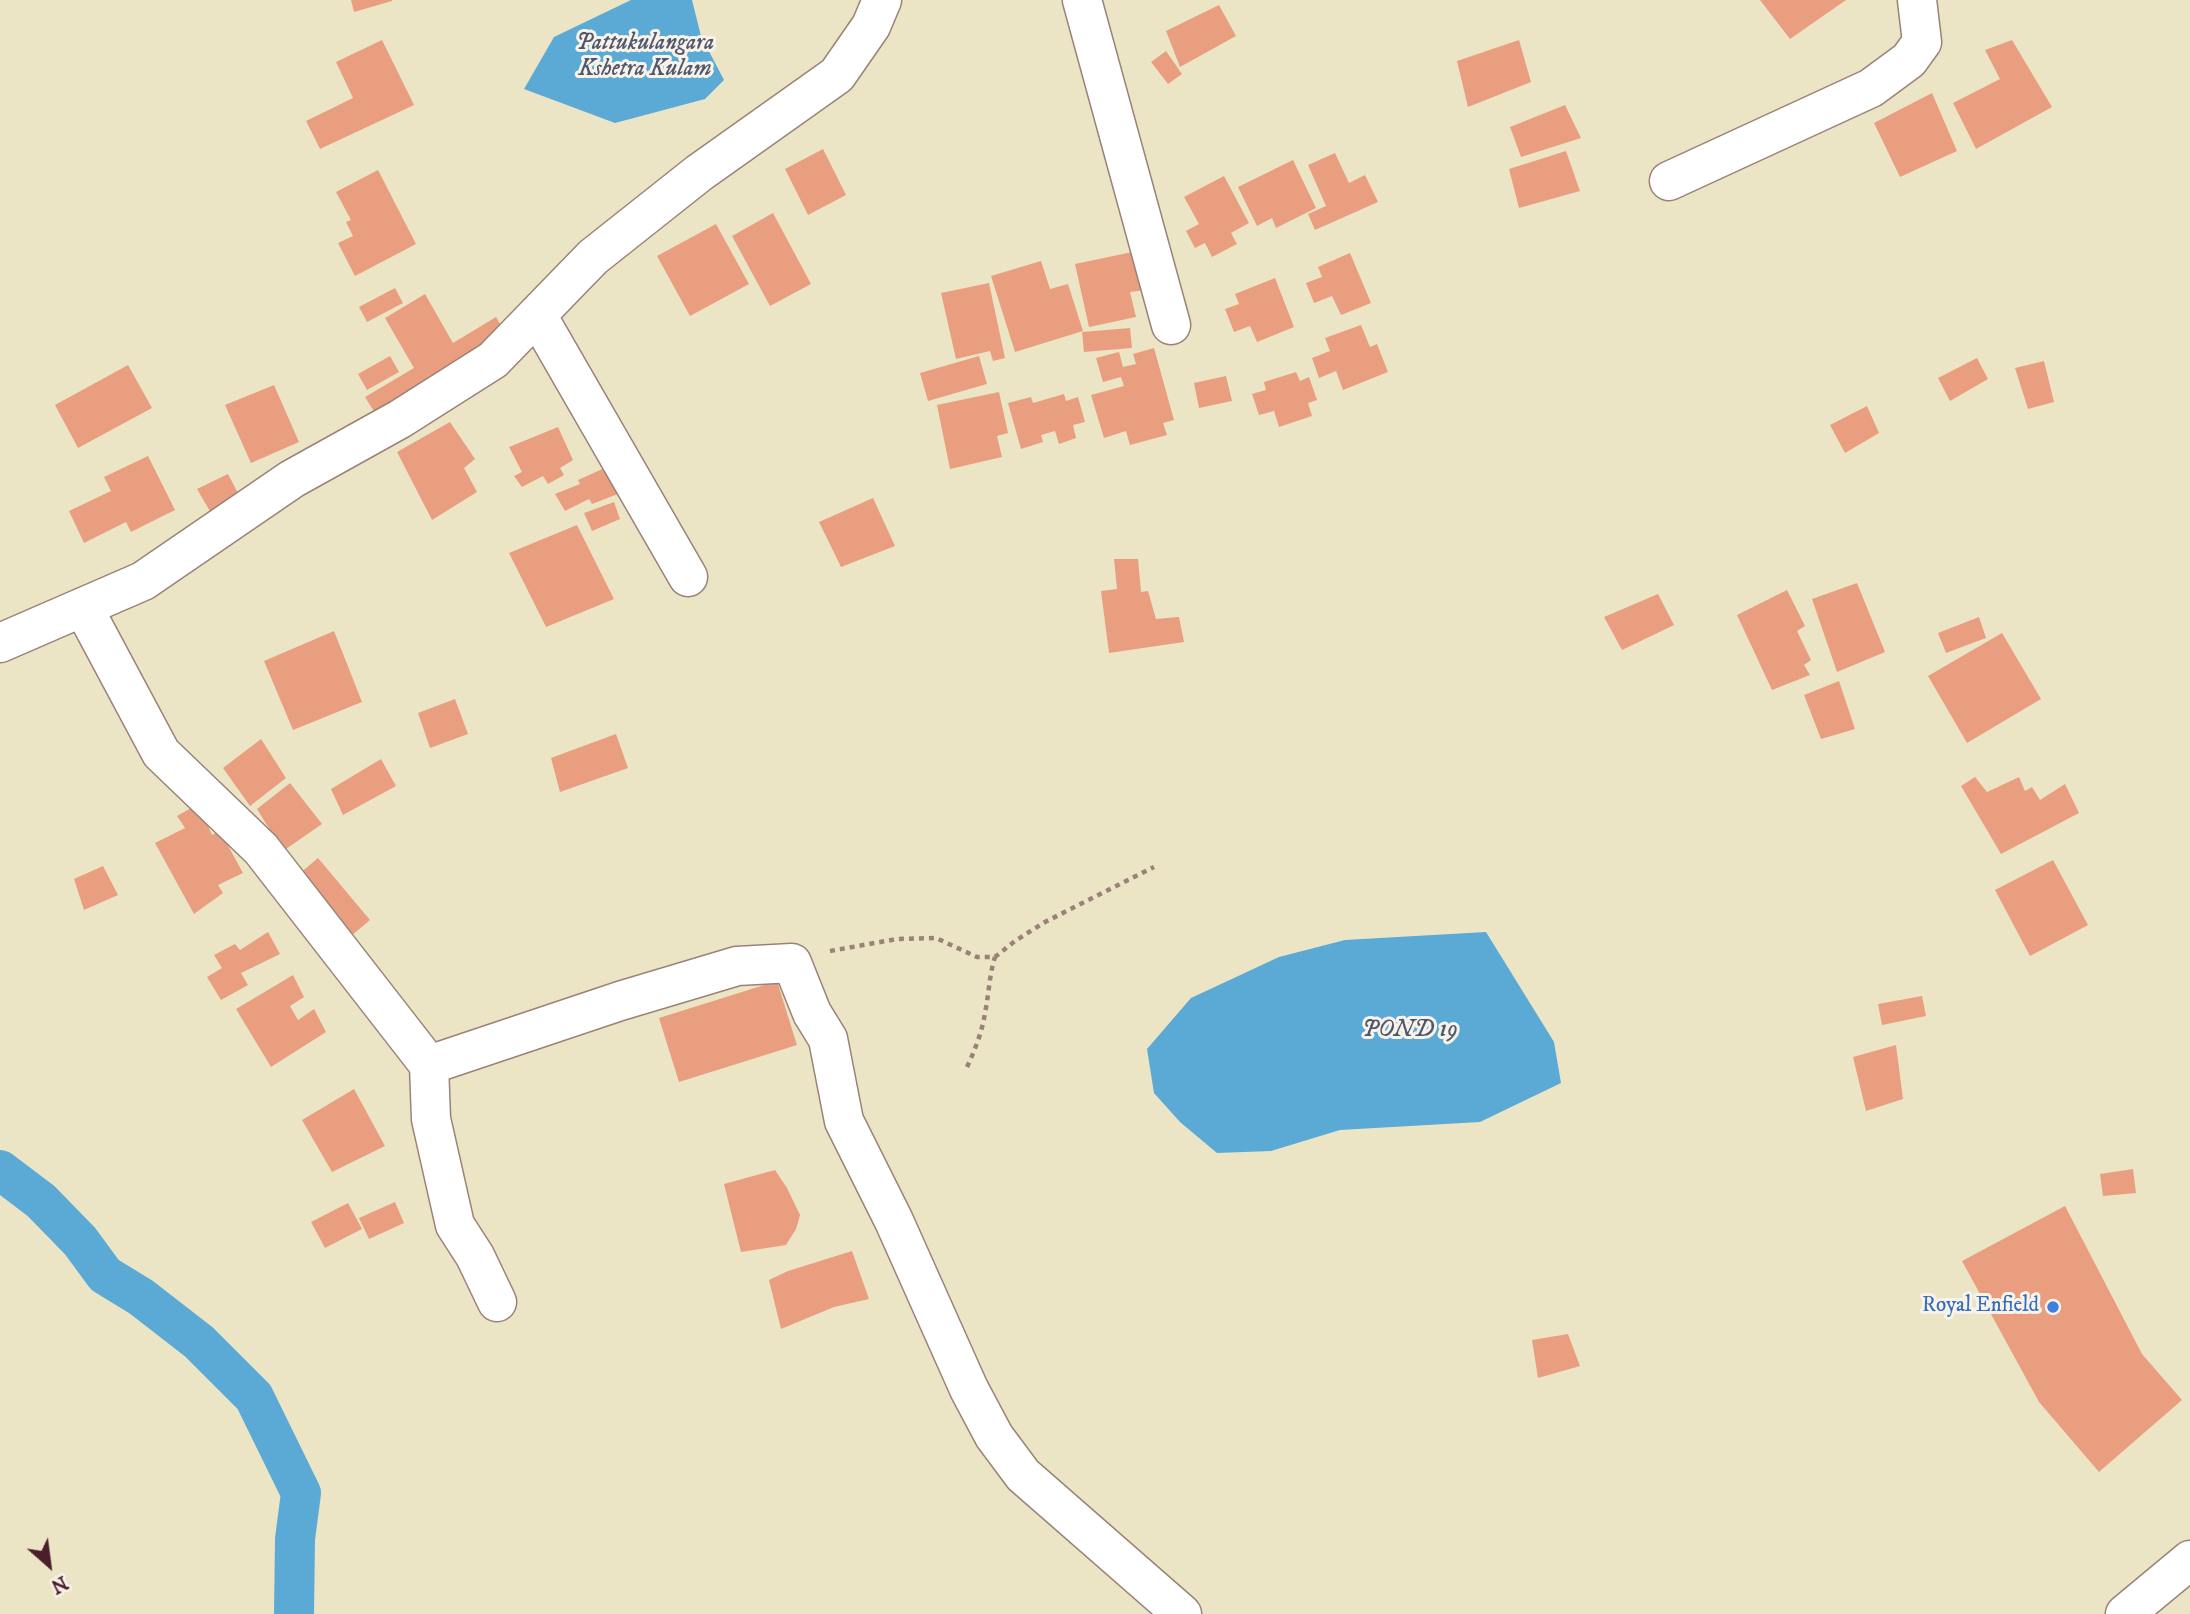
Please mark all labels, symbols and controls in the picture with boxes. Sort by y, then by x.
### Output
water label: Pattukulangara Kshetra Kulam [576,30,714,84]
water label: POND 19 [1362,1017,1458,1045]
place label: Royal Enfield [1922,1294,2039,1320]
marker: Royal Enfield [2045,1299,2061,1315]
north arrow [14,1530,84,1600]
text: N [47,1570,71,1598]

